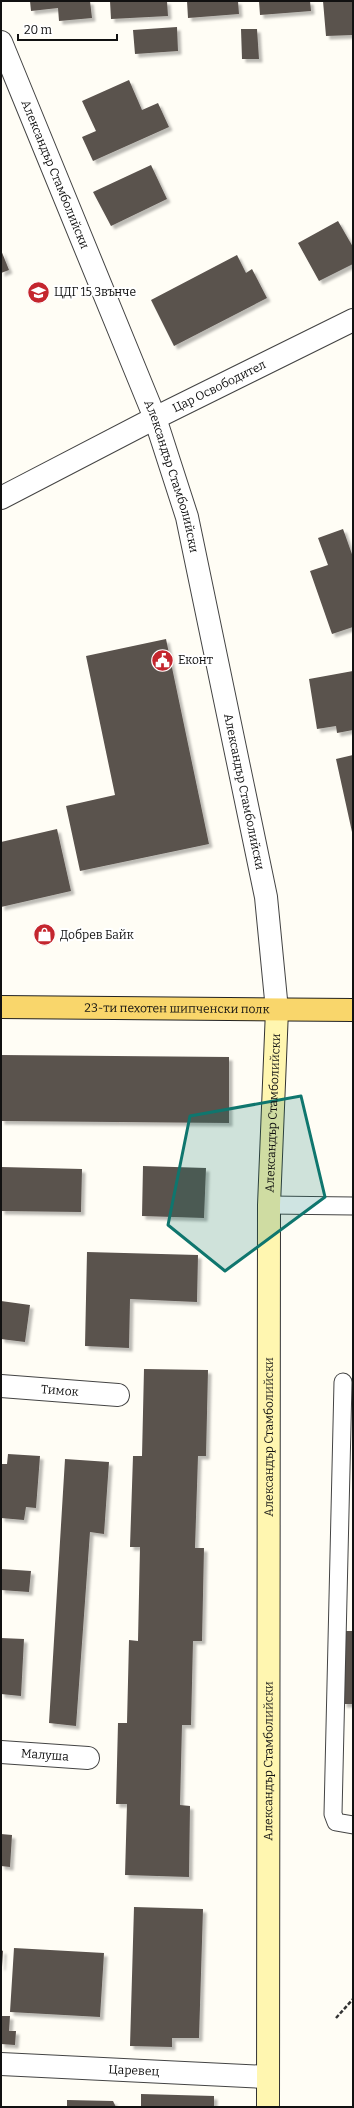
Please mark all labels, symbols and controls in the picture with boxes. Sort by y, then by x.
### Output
scale bar [18,16,117,42]
text: 20 m [24,23,53,37]
street label: Александър Стамболийски [19,98,92,251]
school or university icon: ЦДГ 15 Звънче [26,279,52,305]
place label: ЦДГ 15 Звънче [54,285,136,299]
street label: Цар Освободител [170,357,268,415]
street label: Александър Стамболийски [141,398,201,554]
public building icon: Еконт [150,647,176,673]
place label: Еконт [178,653,213,667]
street label: Александър Стамболийски [221,712,267,871]
shop icon: Добрев Байк [31,922,57,948]
place label: Добрев Байк [60,928,134,942]
street label: 23-ти пехотен шипченски полк [84,1001,270,1016]
street label: Александър Стамболийски [263,1033,283,1193]
street label: Александър Стамболийски [262,1357,276,1517]
street label: Тимок [41,1382,79,1399]
street label: Александър Стамболийски [261,1681,275,1841]
street label: Малуша [21,1746,70,1764]
street label: Царевец [108,2062,160,2079]

